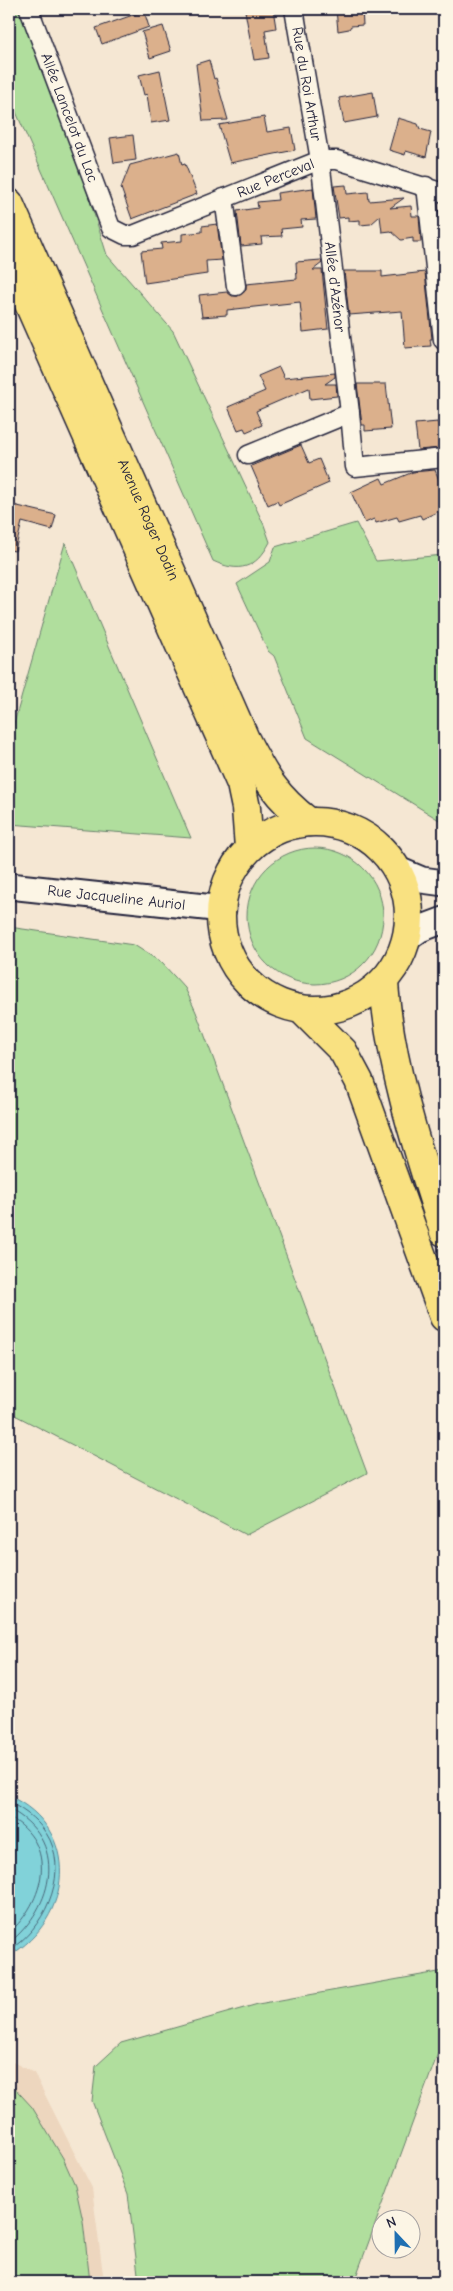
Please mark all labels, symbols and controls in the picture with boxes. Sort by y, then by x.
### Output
street label: Rue du Roi Arthur [288,25,326,142]
street label: Allée Lancelot du Lac [37,50,102,185]
street label: Rue Perceval [234,154,317,201]
street label: Allée d'Azénor [321,241,349,333]
street label: Avenue Roger Dodin [114,456,183,583]
street label: Rue Jacqueline Auriol [47,881,186,914]
north arrow [370,2208,420,2258]
text: N [384,2213,399,2232]

